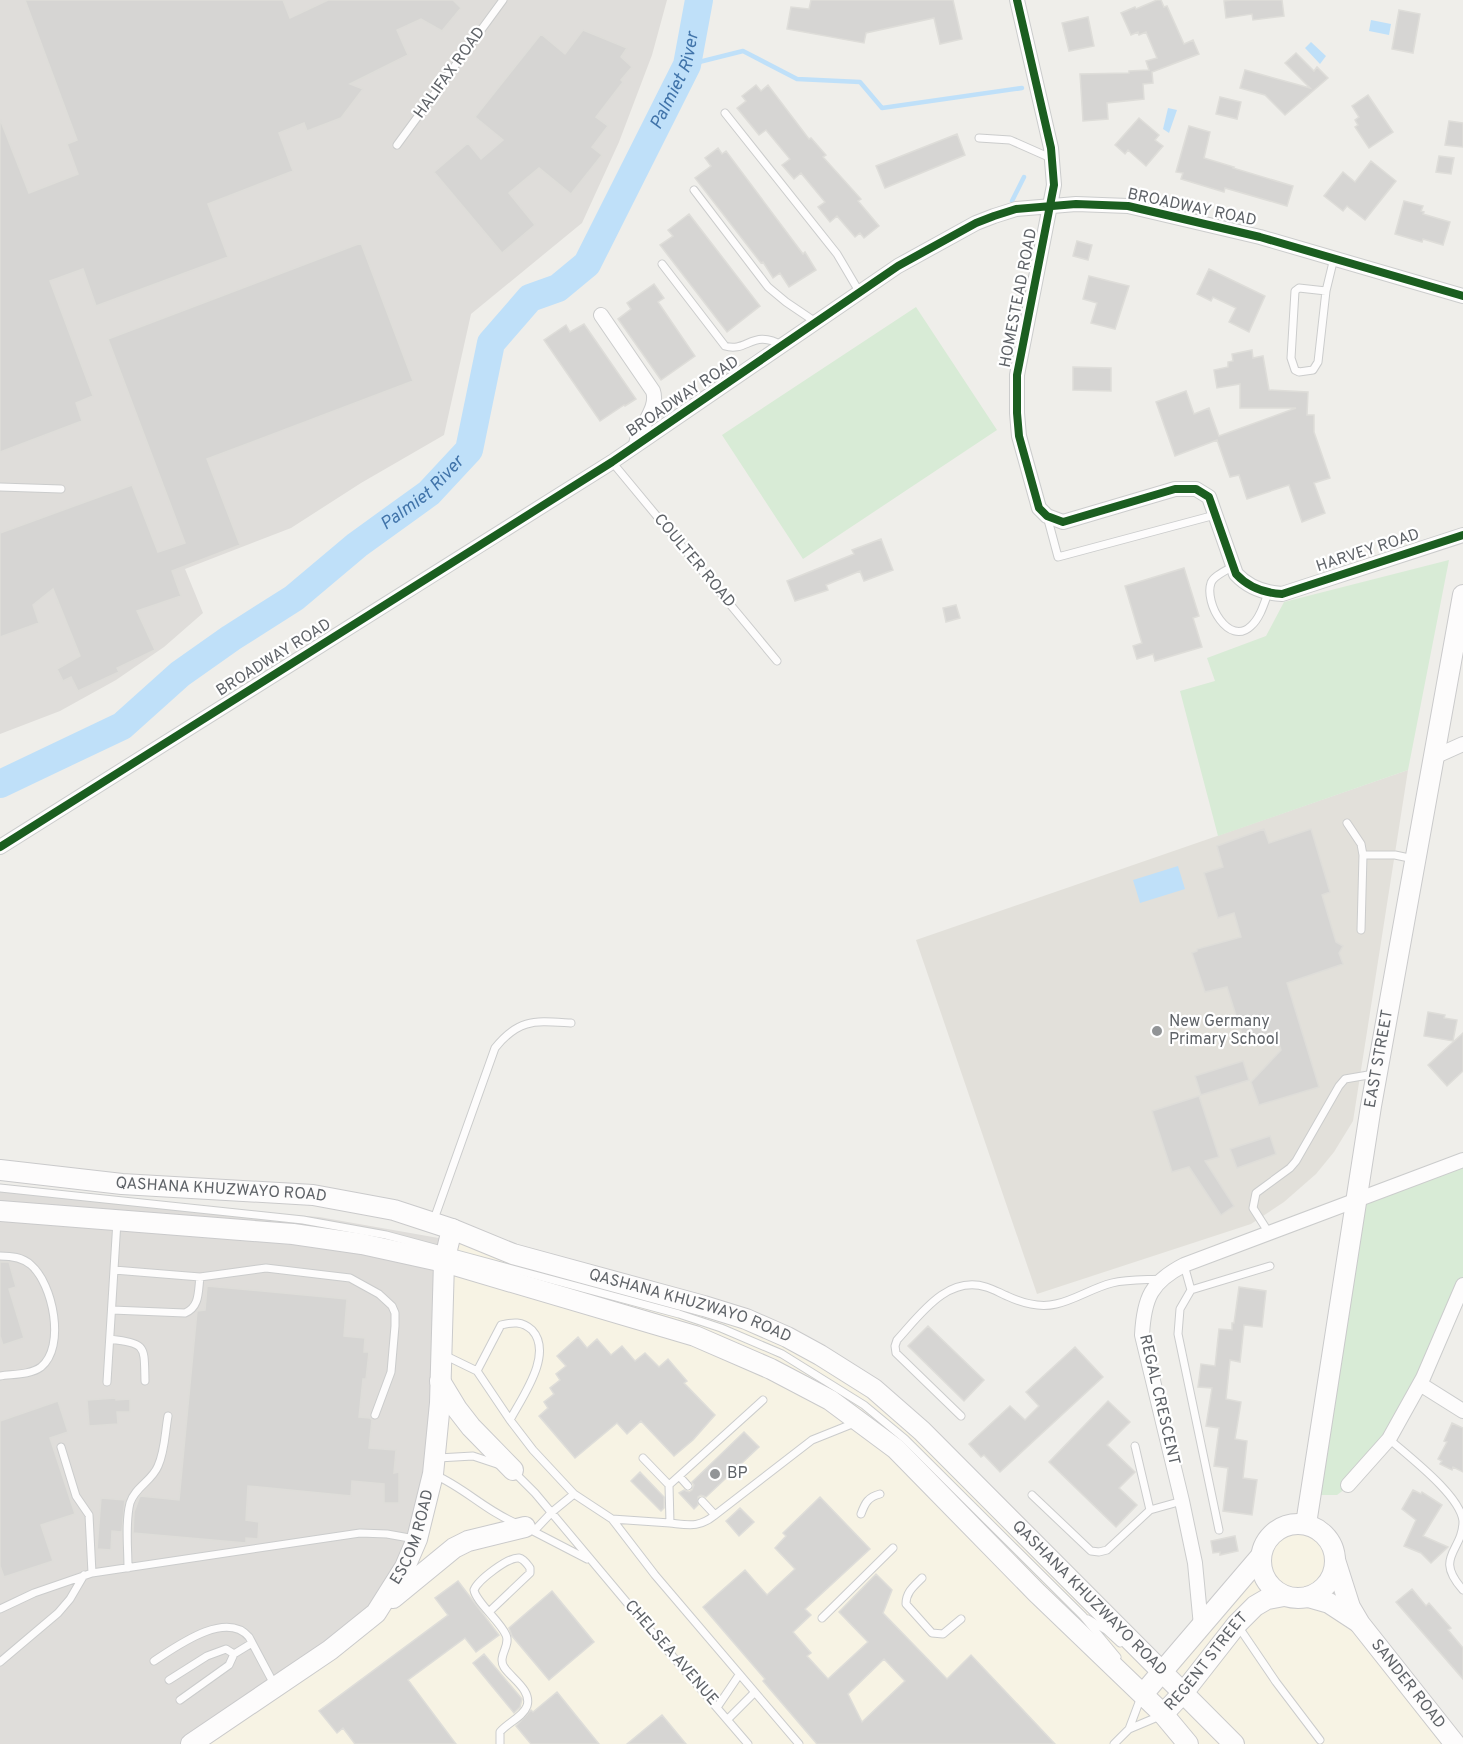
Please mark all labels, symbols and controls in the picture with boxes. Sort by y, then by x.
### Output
street label: HALIFAX ROAD [410,23,490,123]
water label: Palmiet River [645,28,705,133]
street label: BROADWAY ROAD [1126,185,1258,231]
street label: HOMESTEAD ROAD [996,227,1042,369]
street label: BROADWAY ROAD [623,352,743,442]
water label: Palmiet River [376,449,471,536]
street label: COULTER ROAD [649,510,739,612]
street label: HARVEY ROAD [1314,525,1422,577]
street label: BROADWAY ROAD [213,615,335,701]
street label: EAST STREET [1361,1008,1398,1110]
place label: New Germany Primary School [1169,1012,1279,1050]
marker: New Germany Primary School [1150,1024,1164,1038]
street label: QASHANA KHUZWAYO ROAD [114,1173,328,1207]
street label: QASHANA KHUZWAYO ROAD [586,1265,794,1348]
street label: REGAL CRESCENT [1134,1333,1184,1467]
place label: BP [727,1464,748,1484]
marker: BP [708,1467,722,1481]
street label: ESCOM ROAD [386,1488,439,1589]
street label: QASHANA KHUZWAYO ROAD [1007,1517,1171,1681]
street label: CHELSEA AVENUE [620,1596,722,1710]
street label: REGENT STREET [1161,1608,1253,1716]
street label: SANDER ROAD [1366,1635,1449,1733]

